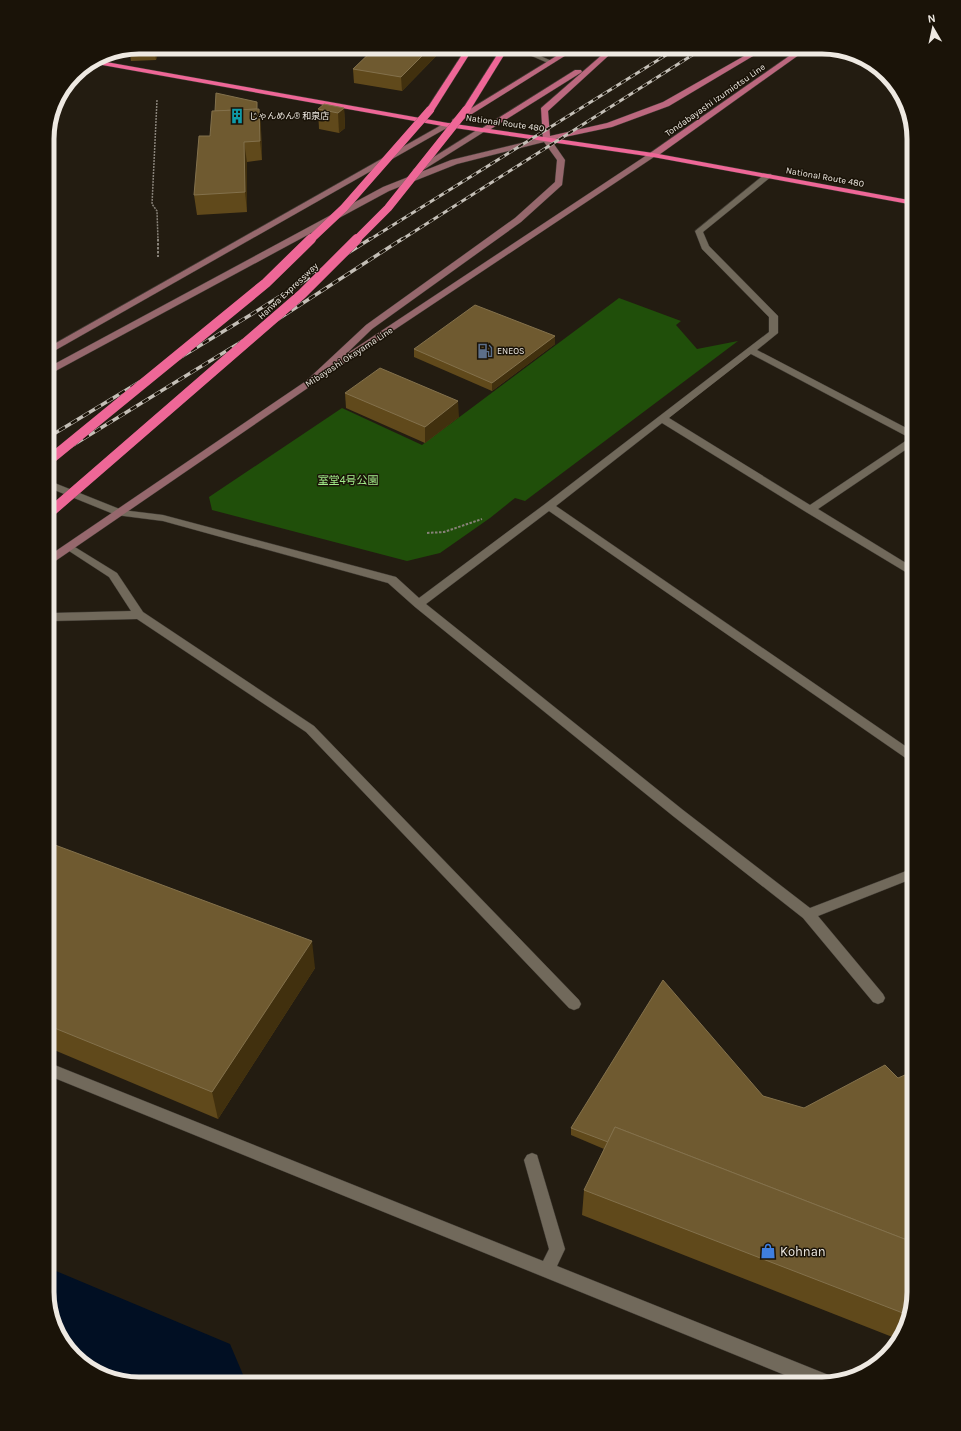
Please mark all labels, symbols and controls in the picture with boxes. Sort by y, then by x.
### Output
north arrow [913,8,953,48]
text: N [927,12,936,26]
street label: Tondabayashi Izumiotsu Line [663,61,767,138]
building icon: じゃんめん® 和泉店 [228,107,246,125]
place label: じゃんめん® 和泉店 [249,111,329,121]
street label: National Route 480 [465,113,545,133]
street label: National Route 480 [785,165,865,189]
street label: Hanwa Expressway [256,260,321,321]
street label: Mibayashi Okayama Line [303,325,395,389]
fuel station icon: ENEOS [476,342,494,360]
place label: ENEOS [497,346,525,356]
park label: 室堂4号公園 [317,474,379,487]
shop icon: Kohnan [759,1242,777,1260]
place label: Kohnan [780,1244,826,1259]

